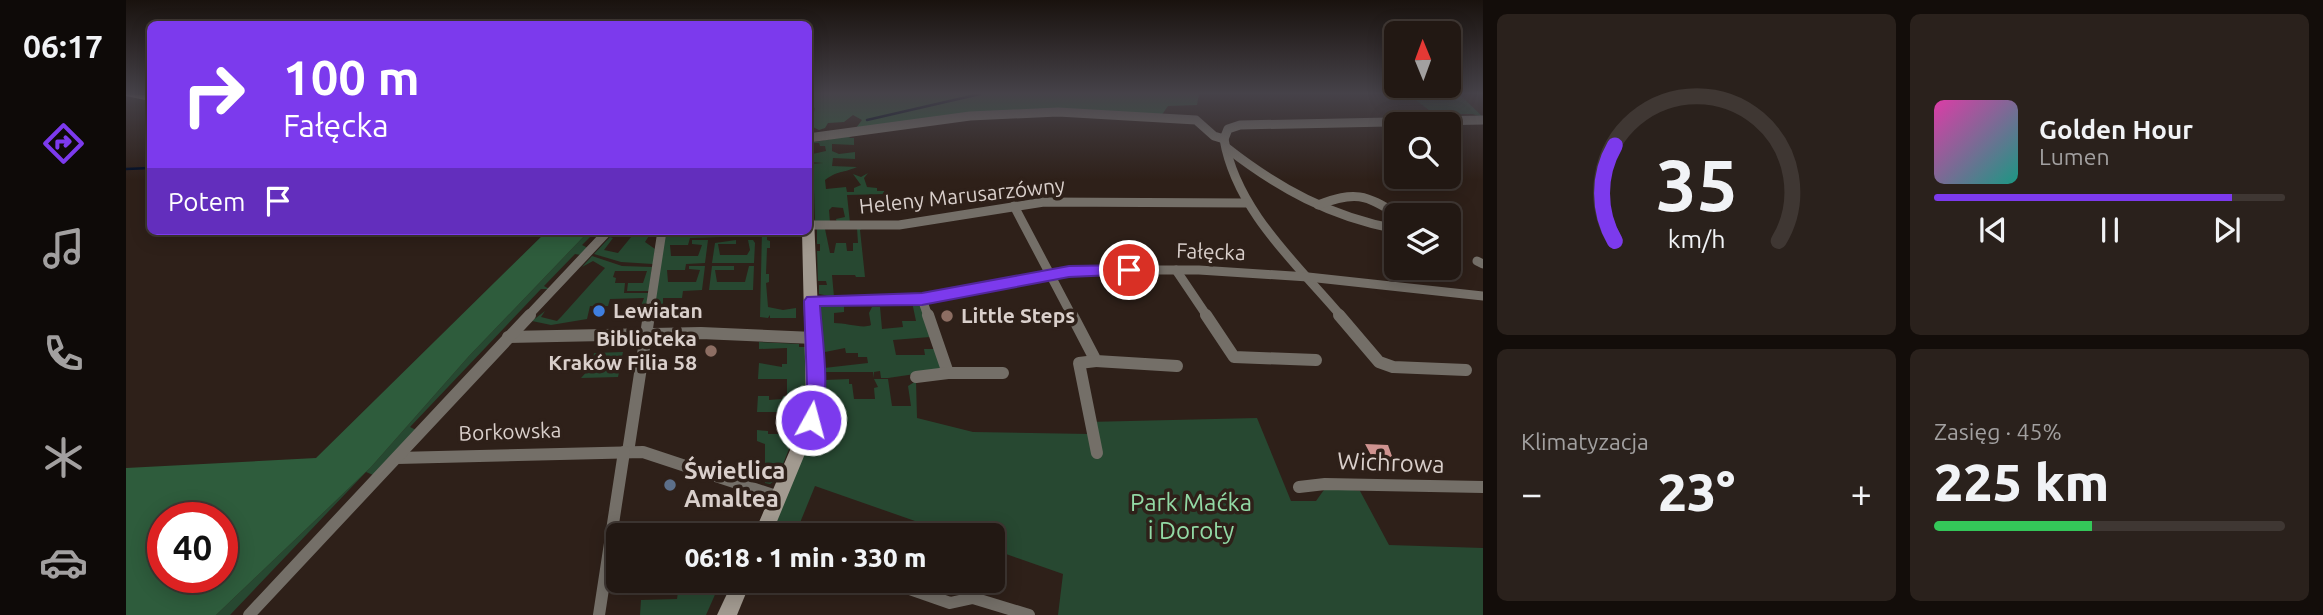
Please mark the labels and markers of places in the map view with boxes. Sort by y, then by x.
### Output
pin [1099,240,1159,300]
place label: Lewiatan [613,298,703,322]
marker: Lewiatan [591,303,607,319]
place label: Little Steps [961,303,1075,327]
marker: Little Steps [939,308,955,324]
place label: Biblioteka Kraków Filia 58 [548,326,697,374]
marker: Biblioteka Kraków Filia 58 [703,343,719,359]
place label: Świetlica Amaltea [684,456,785,512]
marker: Świetlica Amaltea [662,477,678,493]

